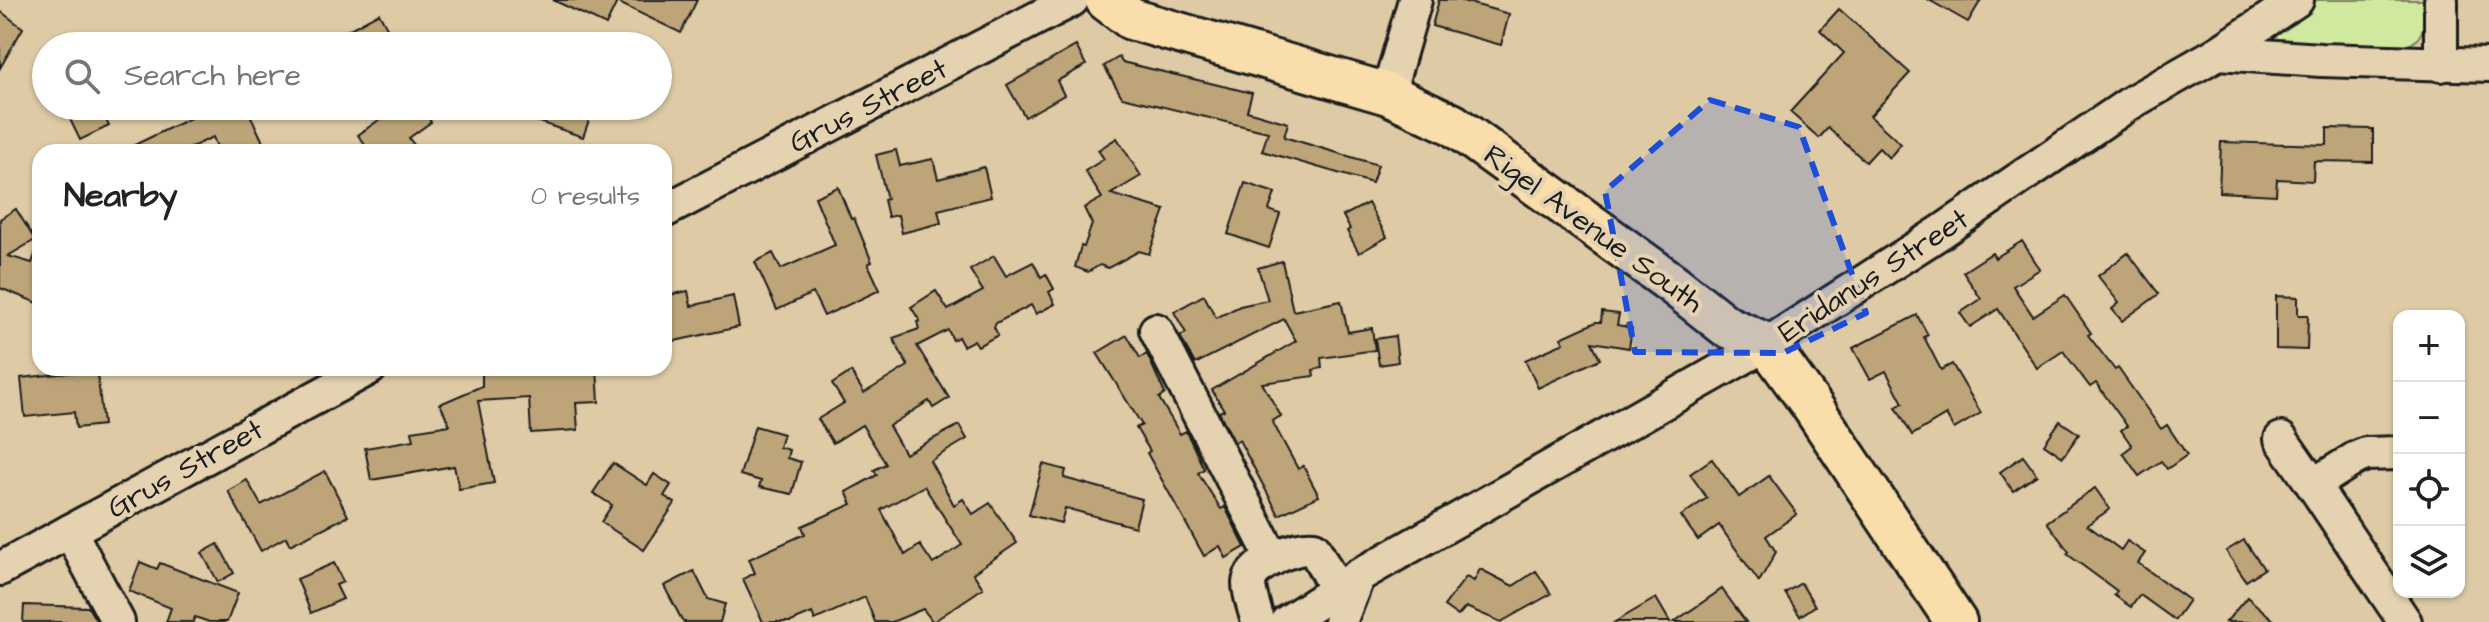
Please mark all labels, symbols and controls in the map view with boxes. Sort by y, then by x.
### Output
search box [32,32,672,120]
street label: Grus Street [782,48,955,164]
icon: search [60,54,104,98]
text: Search here [124,55,301,97]
street label: Rigel Avenue South [1474,135,1712,324]
text: Nearby [64,172,178,220]
text: 0 results [531,178,640,214]
street label: Eridanus Street [1770,198,1977,353]
map controls [2393,310,2465,598]
button: + [2393,310,2465,382]
button: − [2393,382,2465,454]
street label: Grus Street [100,409,271,529]
button: locate [2393,454,2465,526]
button: layers [2393,526,2465,598]

